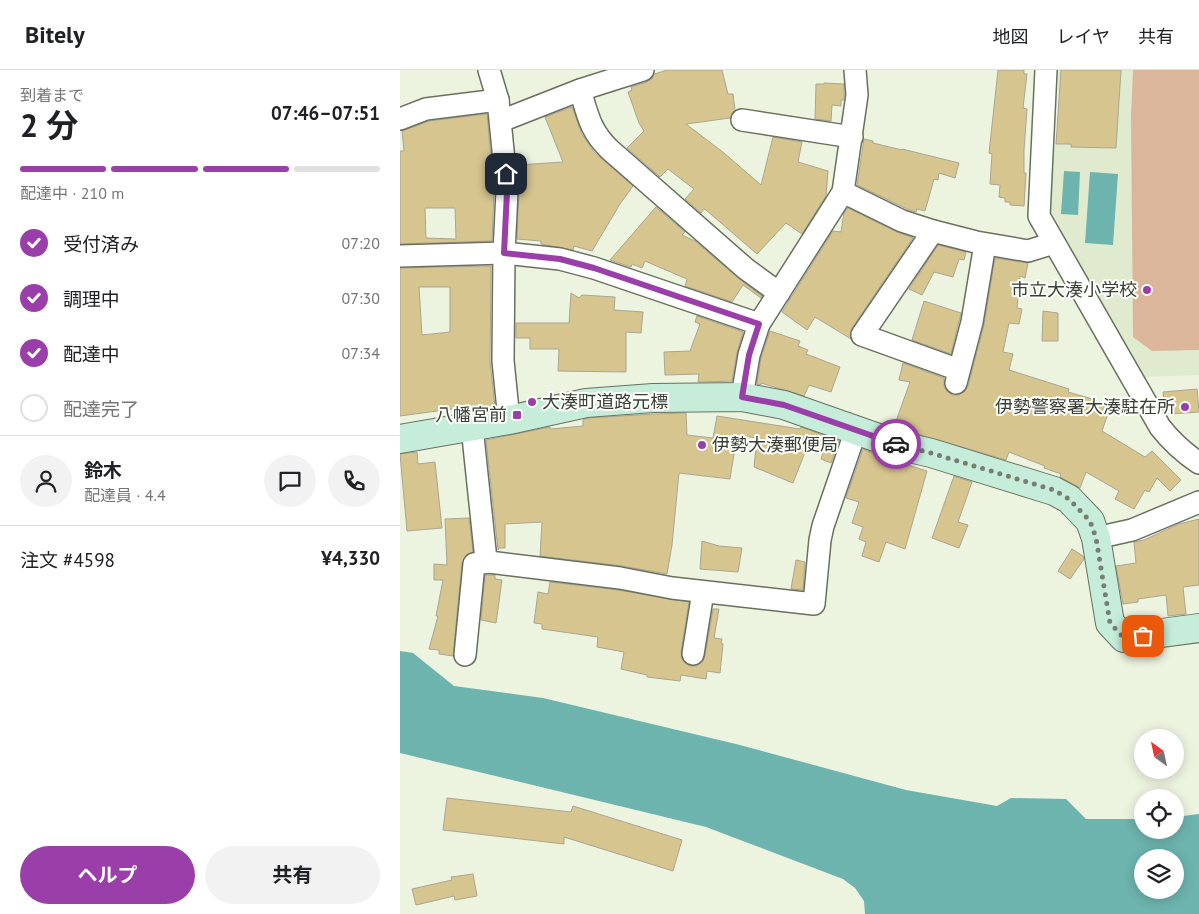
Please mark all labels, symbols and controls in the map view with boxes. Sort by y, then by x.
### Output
text: Bitely [25,19,85,50]
text: 地図 [993,25,1029,48]
text: レイヤ [1057,25,1110,48]
text: 共有 [1138,25,1174,48]
text: 到着まで [20,85,84,105]
text: 07:46–07:51 [271,101,380,125]
text: 2 分 [20,104,78,146]
pin [485,153,527,195]
icon: home [492,160,520,188]
text: 配達中 · 210 m [20,183,124,203]
icon: check [20,229,48,257]
text: 受付済み [63,232,139,256]
text: 07:20 [342,233,380,253]
place label: 市立大湊小学校 [1011,278,1137,301]
icon: check [20,284,48,312]
marker: 市立大湊小学校 [1141,284,1153,296]
text: 調理中 [63,287,120,311]
text: 07:30 [342,288,380,308]
icon: check [20,339,48,367]
text: 配達中 [63,342,120,366]
text: 07:34 [342,343,380,363]
place label: 大湊町道路元標 [542,390,668,413]
place label: 伊勢警察署大湊駐在所 [995,395,1175,418]
marker: 大湊町道路元標 [526,396,538,408]
text: 配達完了 [63,397,139,421]
marker: 伊勢警察署大湊駐在所 [1179,401,1191,413]
place label: 八幡宮前 [435,403,507,426]
marker: 八幡宮前 [511,409,523,421]
courier [871,419,921,469]
icon: car [882,430,910,458]
place label: 伊勢大湊郵便局 [712,433,838,456]
marker: 伊勢大湊郵便局 [696,439,708,451]
button: person [20,455,72,507]
button: chat [264,455,316,507]
button: phone [328,455,380,507]
text: 鈴木 [84,458,122,482]
text: 配達員 · 4.4 [84,485,166,505]
text: ¥4,330 [321,546,380,570]
text: 注文 #4598 [20,548,115,572]
pin [1122,615,1164,657]
icon: bag [1129,622,1157,650]
north arrow [1134,729,1184,779]
map controls [1134,729,1184,899]
button: locate [1134,789,1184,839]
button: ヘルプ [20,846,195,904]
button: 共有 [205,846,380,904]
button: layers [1134,849,1184,899]

